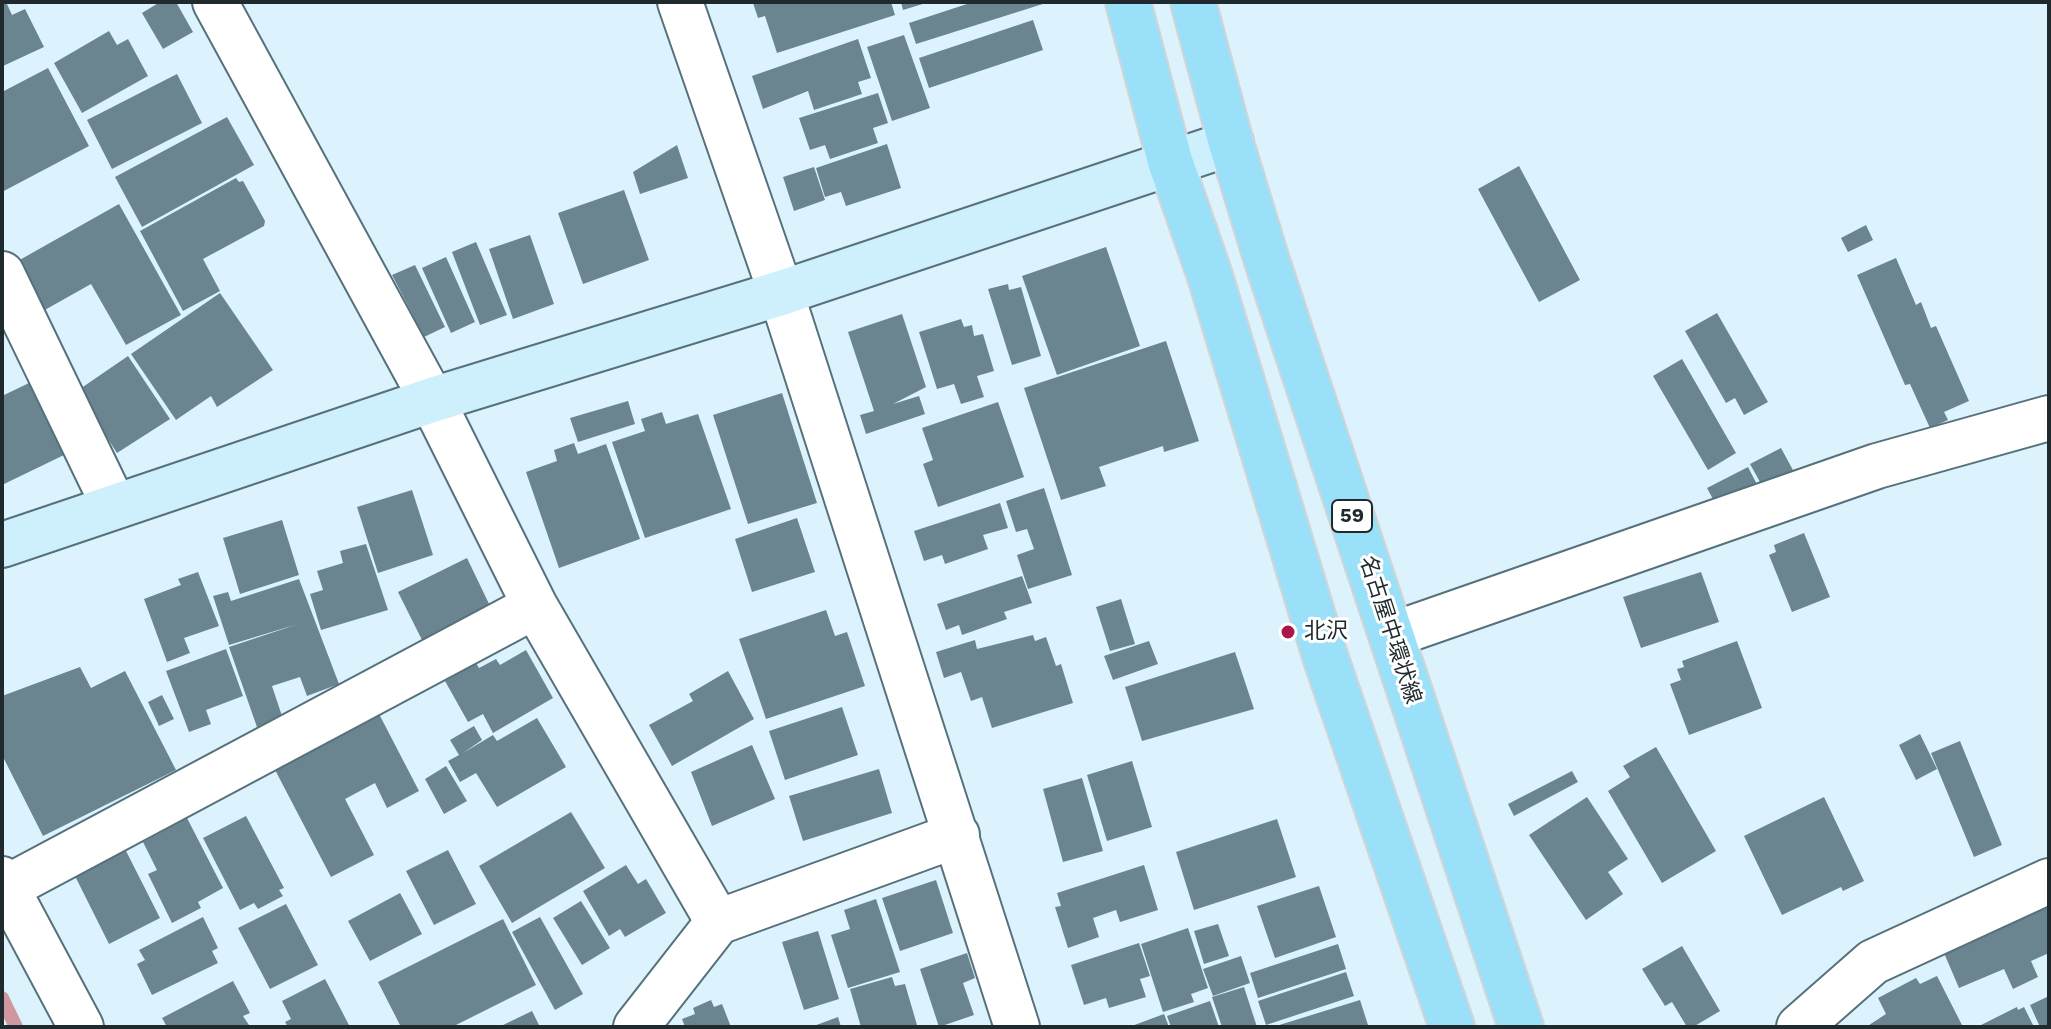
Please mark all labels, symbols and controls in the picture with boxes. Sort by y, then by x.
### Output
road number: 59 [1332,500,1372,532]
street label: 名古屋中環状線 [1354,553,1426,707]
place label: 北沢 [1304,619,1348,645]
marker: 北沢 [1279,623,1297,641]

